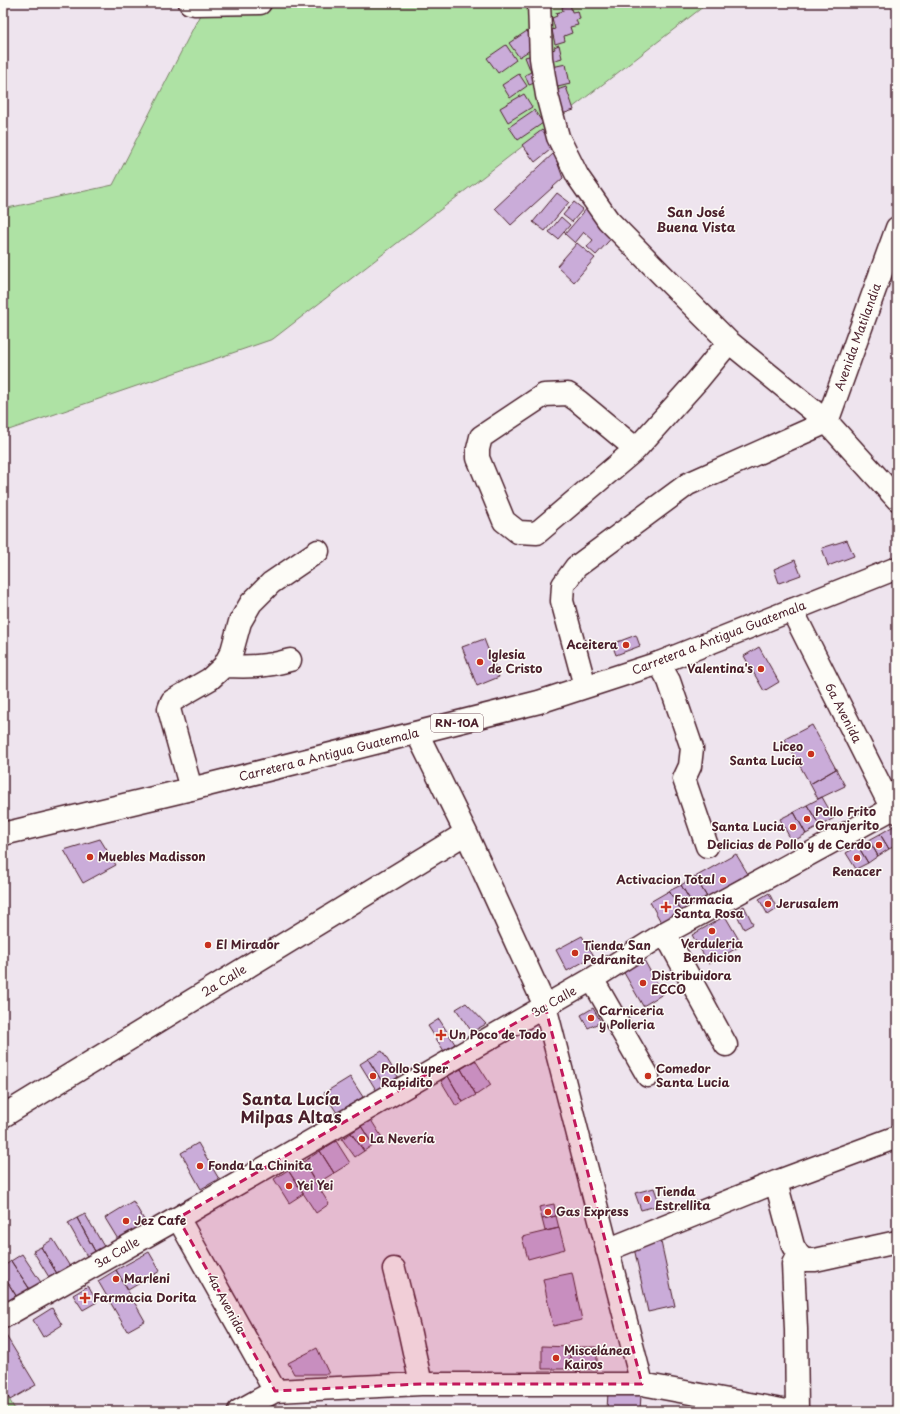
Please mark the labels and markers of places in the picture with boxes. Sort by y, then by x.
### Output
place label: Aceitera [565,635,619,653]
marker: Aceitera [621,640,631,650]
place label: Iglesia de Cristo [488,645,542,677]
marker: Iglesia de Cristo [475,657,485,667]
place label: Valentina's [687,659,753,677]
marker: Valentina's [756,664,766,674]
place label: Liceo Santa Lucia [729,737,804,769]
marker: Liceo Santa Lucia [806,749,816,759]
place label: Pollo Frito Granjerito [815,802,879,834]
marker: Pollo Frito Granjerito [802,814,812,824]
place label: Santa Lucia [711,817,786,835]
marker: Santa Lucia [788,822,798,832]
place label: Delicias de Pollo y de Cerdo [707,835,871,853]
marker: Delicias de Pollo y de Cerdo [874,840,884,850]
place label: Muebles Madisson [98,847,206,865]
marker: Muebles Madisson [85,852,95,862]
marker: Renacer [852,853,862,863]
place label: Renacer [832,862,882,880]
place label: Activacion Total [615,870,715,888]
marker: Activacion Total [718,875,728,885]
place label: Farmacia Santa Rosa [674,890,744,922]
place label: Jerusalem [776,894,839,912]
marker: Jerusalem [763,899,773,909]
marker: Farmacia Santa Rosa [661,902,671,912]
marker: Verduleria Bendicion [707,926,717,936]
place label: Verduleria Bendicion [681,934,744,966]
place label: El Mirador [216,935,281,953]
place label: Tienda San Pedranita [583,936,651,968]
marker: El Mirador [203,940,213,950]
marker: Tienda San Pedranita [570,948,580,958]
place label: Distribuidora ECCO [651,966,732,998]
marker: Distribuidora ECCO [638,978,648,988]
place label: Carniceria y Polleria [599,1001,665,1033]
marker: Carniceria y Polleria [586,1013,596,1023]
place label: Un Poco de Todo [449,1025,546,1043]
marker: Un Poco de Todo [436,1030,446,1040]
place label: Pollo Super Rapidito [381,1059,449,1091]
place label: Comedor Santa Lucia [656,1059,730,1091]
marker: Pollo Super Rapidito [368,1071,378,1081]
marker: Comedor Santa Lucia [643,1071,653,1081]
place label: La Nevería [370,1129,435,1147]
marker: La Nevería [357,1134,367,1144]
place label: Fonda La Chinita [208,1156,312,1174]
marker: Fonda La Chinita [195,1161,205,1171]
place label: Yei Yei [297,1176,334,1194]
marker: Yei Yei [284,1181,294,1191]
place label: Tienda Estrellita [655,1182,711,1214]
marker: Tienda Estrellita [642,1194,652,1204]
place label: Gas Express [556,1202,629,1220]
marker: Gas Express [543,1207,553,1217]
place label: Jez Cafe [134,1211,187,1229]
marker: Jez Cafe [121,1216,131,1226]
place label: Marleni [124,1269,170,1287]
marker: Marleni [111,1274,121,1284]
place label: Farmacia Dorita [93,1288,197,1306]
marker: Farmacia Dorita [80,1293,90,1303]
place label: Miscelánea Kairos [564,1341,631,1373]
marker: Miscelánea Kairos [551,1353,561,1363]

